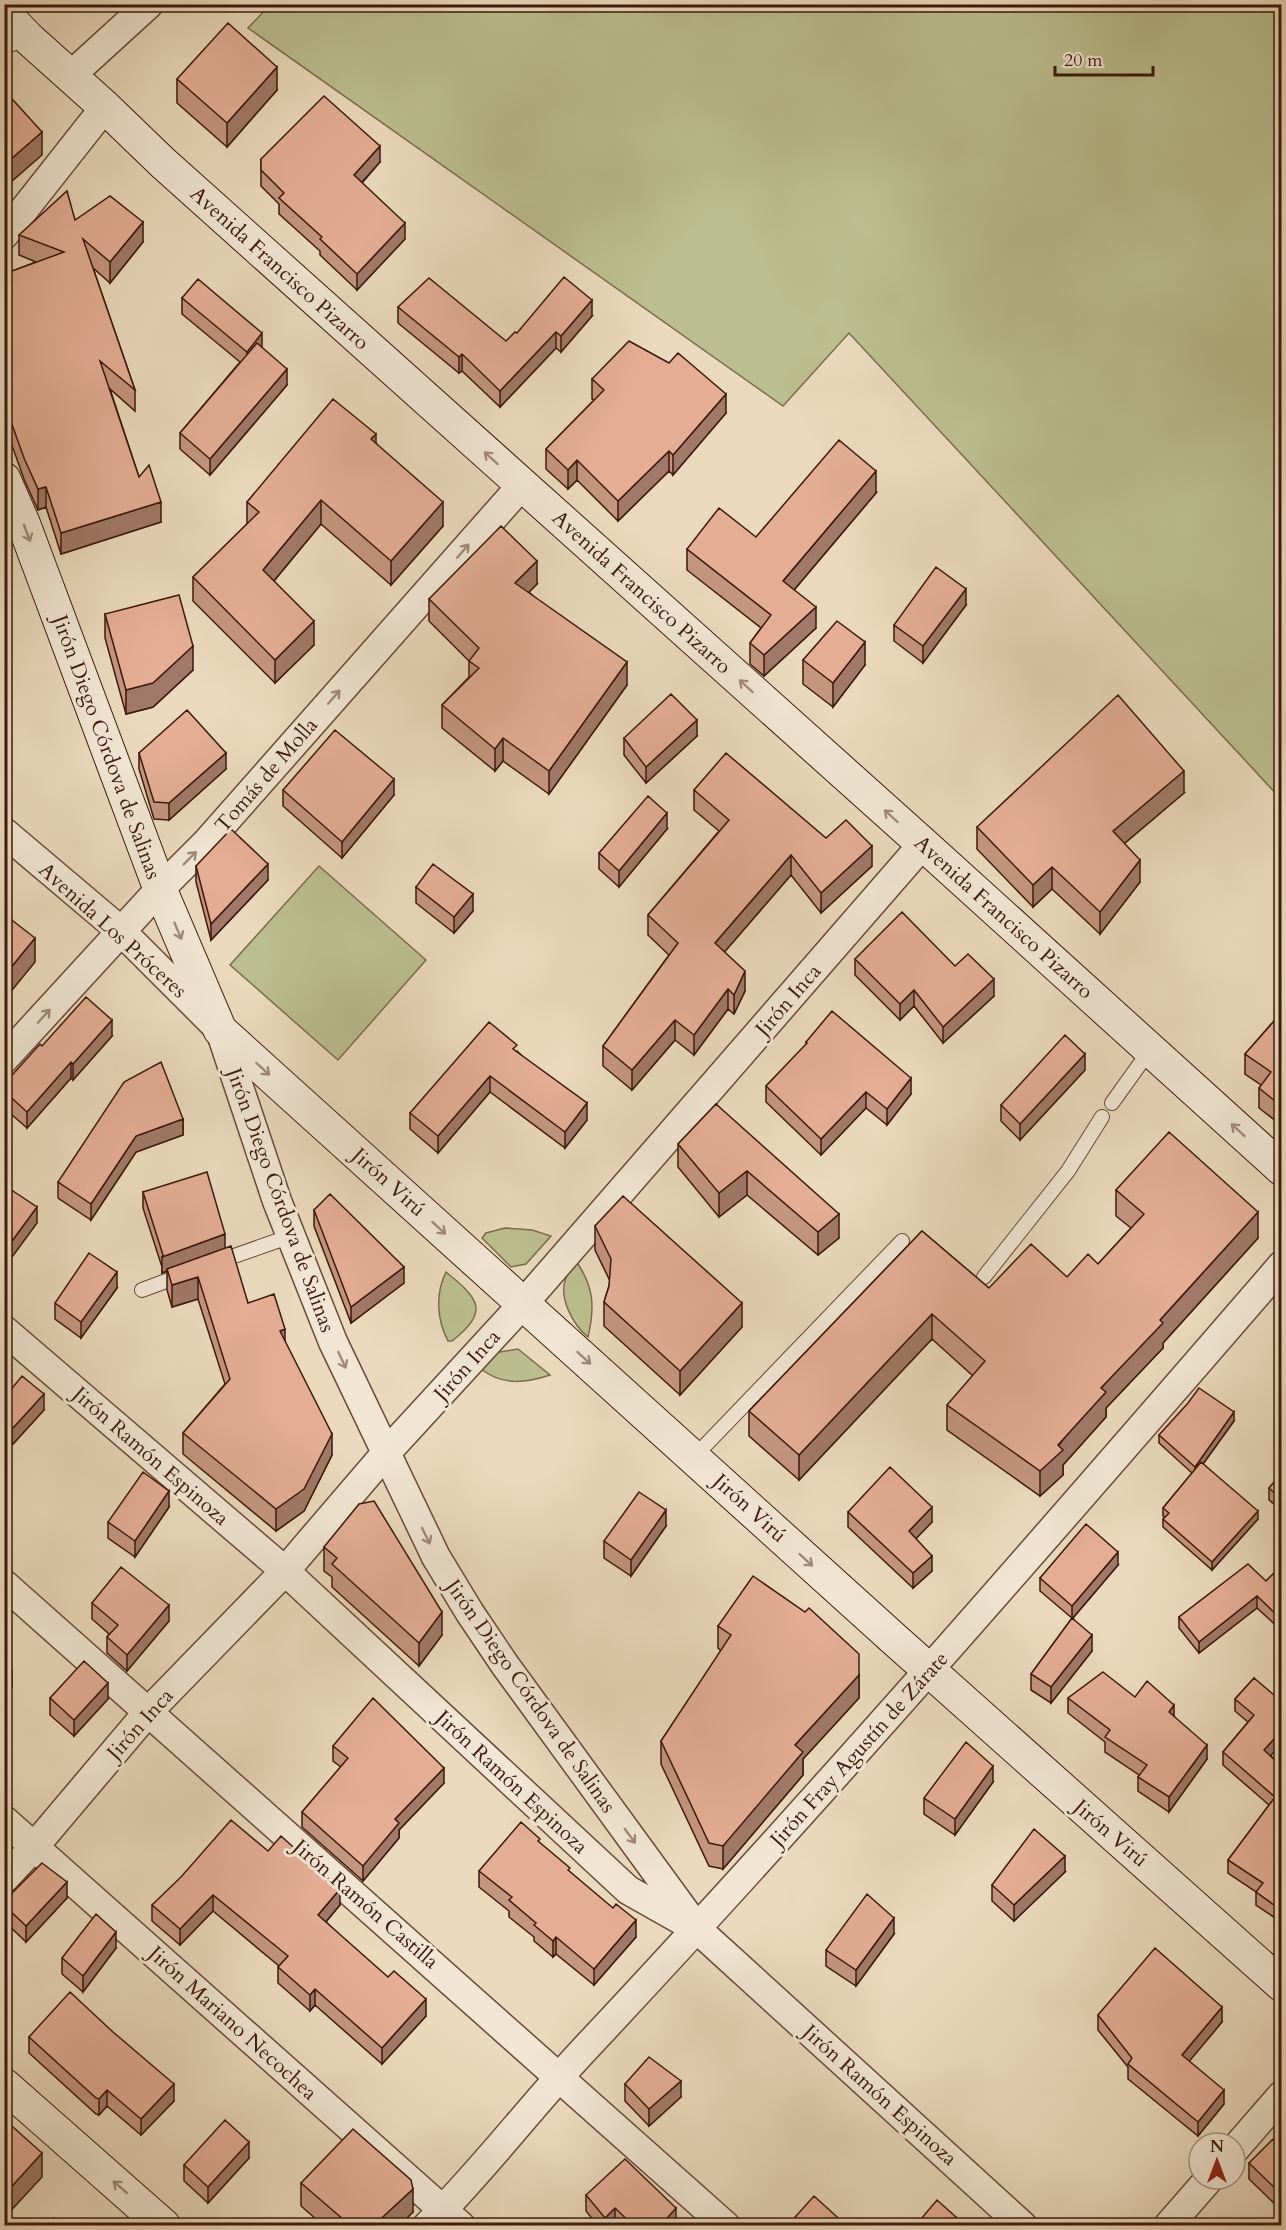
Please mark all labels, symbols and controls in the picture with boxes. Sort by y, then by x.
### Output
scale bar [1055,39,1152,77]
text: 20 m [1064,48,1103,73]
street label: Avenida Francisco Pizarro [184,180,376,357]
one-way arrow [484,451,499,465]
street label: Avenida Francisco Pizarro [546,504,738,681]
one-way arrow [22,523,33,542]
one-way arrow [456,544,470,559]
street label: Jirón Diego Córdova de Salinas [44,608,168,883]
one-way arrow [739,679,754,693]
one-way arrow [327,690,341,705]
street label: Tomás de Molla [208,712,324,839]
one-way arrow [884,809,899,823]
street label: Avenida Francisco Pizarro [908,829,1100,1006]
one-way arrow [183,851,198,866]
street label: Avenida Los Próceres [32,856,193,1005]
one-way arrow [173,922,184,940]
street label: Jirón Inca [747,958,828,1045]
one-way arrow [37,1009,51,1024]
street label: Jirón Diego Córdova de Salinas [218,1061,342,1336]
one-way arrow [256,1062,271,1076]
one-way arrow [1231,1123,1246,1137]
street label: Jirón Virú [343,1139,432,1223]
one-way arrow [432,1221,447,1235]
street label: Jirón Inca [425,1323,507,1410]
one-way arrow [336,1351,348,1369]
one-way arrow [576,1351,591,1365]
street label: Jirón Ramón Espinoza [64,1378,235,1533]
street label: Jirón Virú [704,1465,793,1549]
one-way arrow [421,1527,433,1545]
one-way arrow [799,1553,814,1567]
street label: Jirón Diego Córdova de Salinas [437,1571,622,1819]
street label: Jirón Fray Agustín de Zárate [762,1645,955,1856]
street label: Jirón Inca [98,1682,180,1769]
street label: Jirón Ramón Espinoza [427,1702,594,1861]
street label: Jirón Virú [1065,1791,1154,1874]
one-way arrow [623,1828,636,1844]
street label: Jirón Ramón Castilla [284,1831,445,1976]
street label: Jirón Mariano Necochea [140,1938,323,2107]
street label: Jirón Ramón Espinoza [794,2016,963,2173]
north arrow [1187,2131,1247,2191]
text: N [1210,2136,1224,2158]
one-way arrow [113,2180,128,2194]

